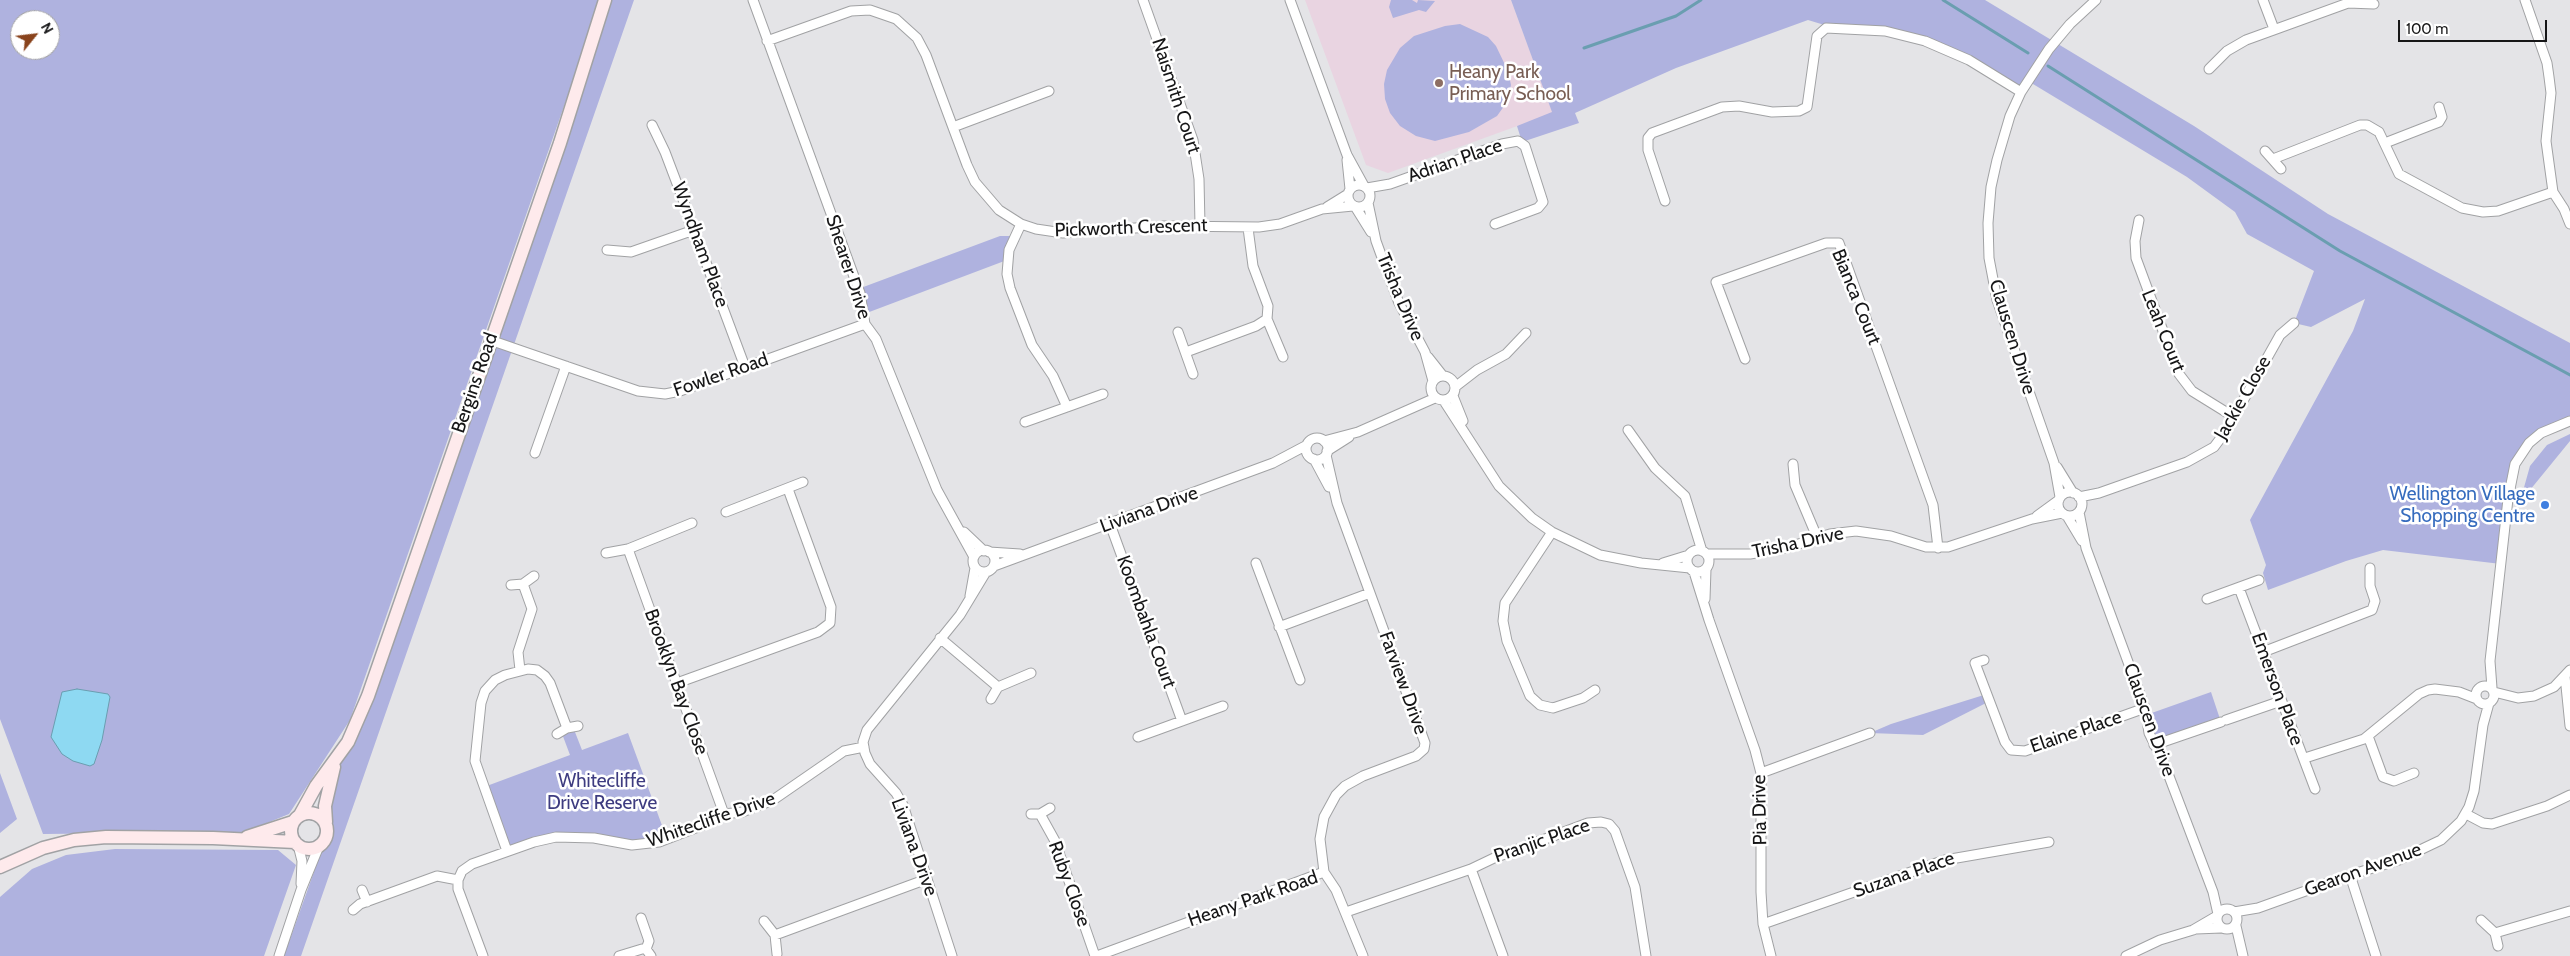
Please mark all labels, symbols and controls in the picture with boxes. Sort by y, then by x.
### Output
north arrow [10,10,60,60]
scale bar [2400,10,2549,42]
text: N [37,20,58,37]
text: 100 m [2406,20,2448,38]
street label: Naismith Court [1147,35,1205,157]
place label: Heany Park Primary School [1449,61,1571,105]
marker: Heany Park Primary School [1433,77,1445,89]
street label: Adrian Place [1405,134,1505,188]
street label: Wyndham Place [667,179,733,311]
street label: Shearer Drive [820,212,876,322]
street label: Pickworth Crescent [1054,214,1208,242]
street label: Bianca Court [1826,246,1886,348]
street label: Trisha Drive [1371,250,1429,344]
street label: Clauscen Drive [1984,277,2040,397]
street label: Leah Court [2136,286,2190,376]
street label: Bergins Road [447,330,503,436]
street label: Fowler Road [671,348,771,402]
street label: Jackie Close [2210,352,2276,444]
street label: Liviana Drive [1097,482,1201,538]
place label: Wellington Village Shopping Centre [2390,483,2535,527]
marker: Wellington Village Shopping Centre [2539,499,2551,511]
street label: Trisha Drive [1750,522,1846,564]
street label: Koombahla Court [1111,552,1181,692]
street label: Brooklyn Bay Close [639,606,713,758]
street label: Farview Drive [1374,628,1432,738]
street label: Emerson Place [2246,629,2308,749]
street label: Clauscen Drive [2118,660,2180,780]
street label: Elaine Place [2027,706,2125,758]
park label: Whitecliffe Drive Reserve [547,770,657,814]
street label: Pia Drive [1748,774,1772,846]
street label: Whitecliffe Drive [644,787,778,853]
street label: Liviana Drive [886,795,942,899]
street label: Pranjic Place [1491,814,1593,868]
street label: Ruby Close [1043,838,1095,930]
street label: Gearon Avenue [2301,838,2425,902]
street label: Suzana Place [1850,847,1958,903]
street label: Heany Park Road [1185,866,1321,932]

